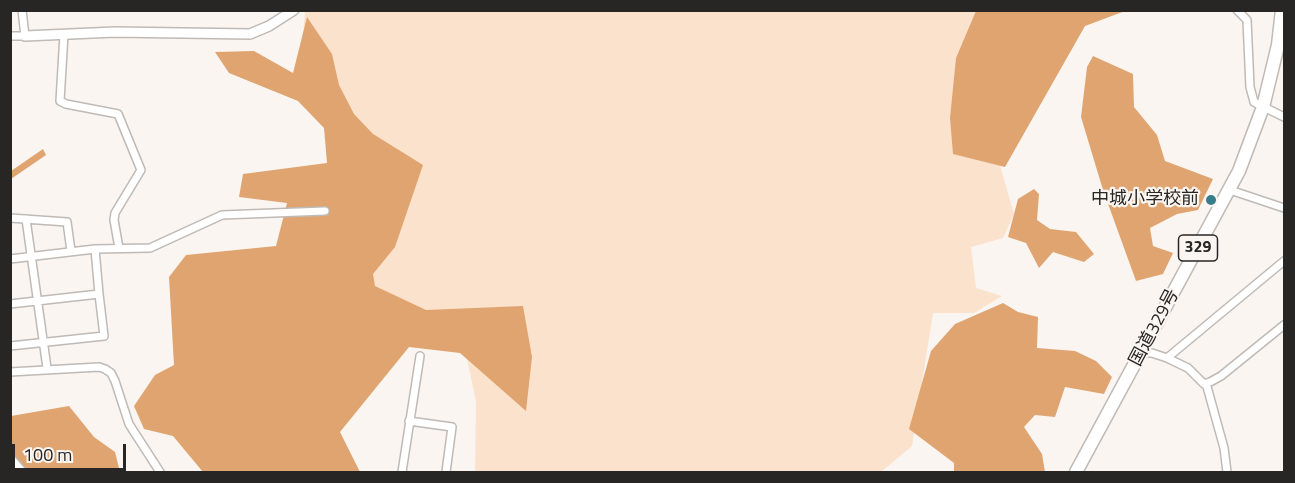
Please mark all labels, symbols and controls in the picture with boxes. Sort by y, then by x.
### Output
place label: 中城小学校前 [1091,189,1199,211]
marker: 中城小学校前 [1204,193,1218,207]
road number: 329 [1178,235,1218,261]
street label: 国道329号 [1126,286,1184,370]
scale bar [15,432,129,470]
text: 100 m [23,441,72,468]

